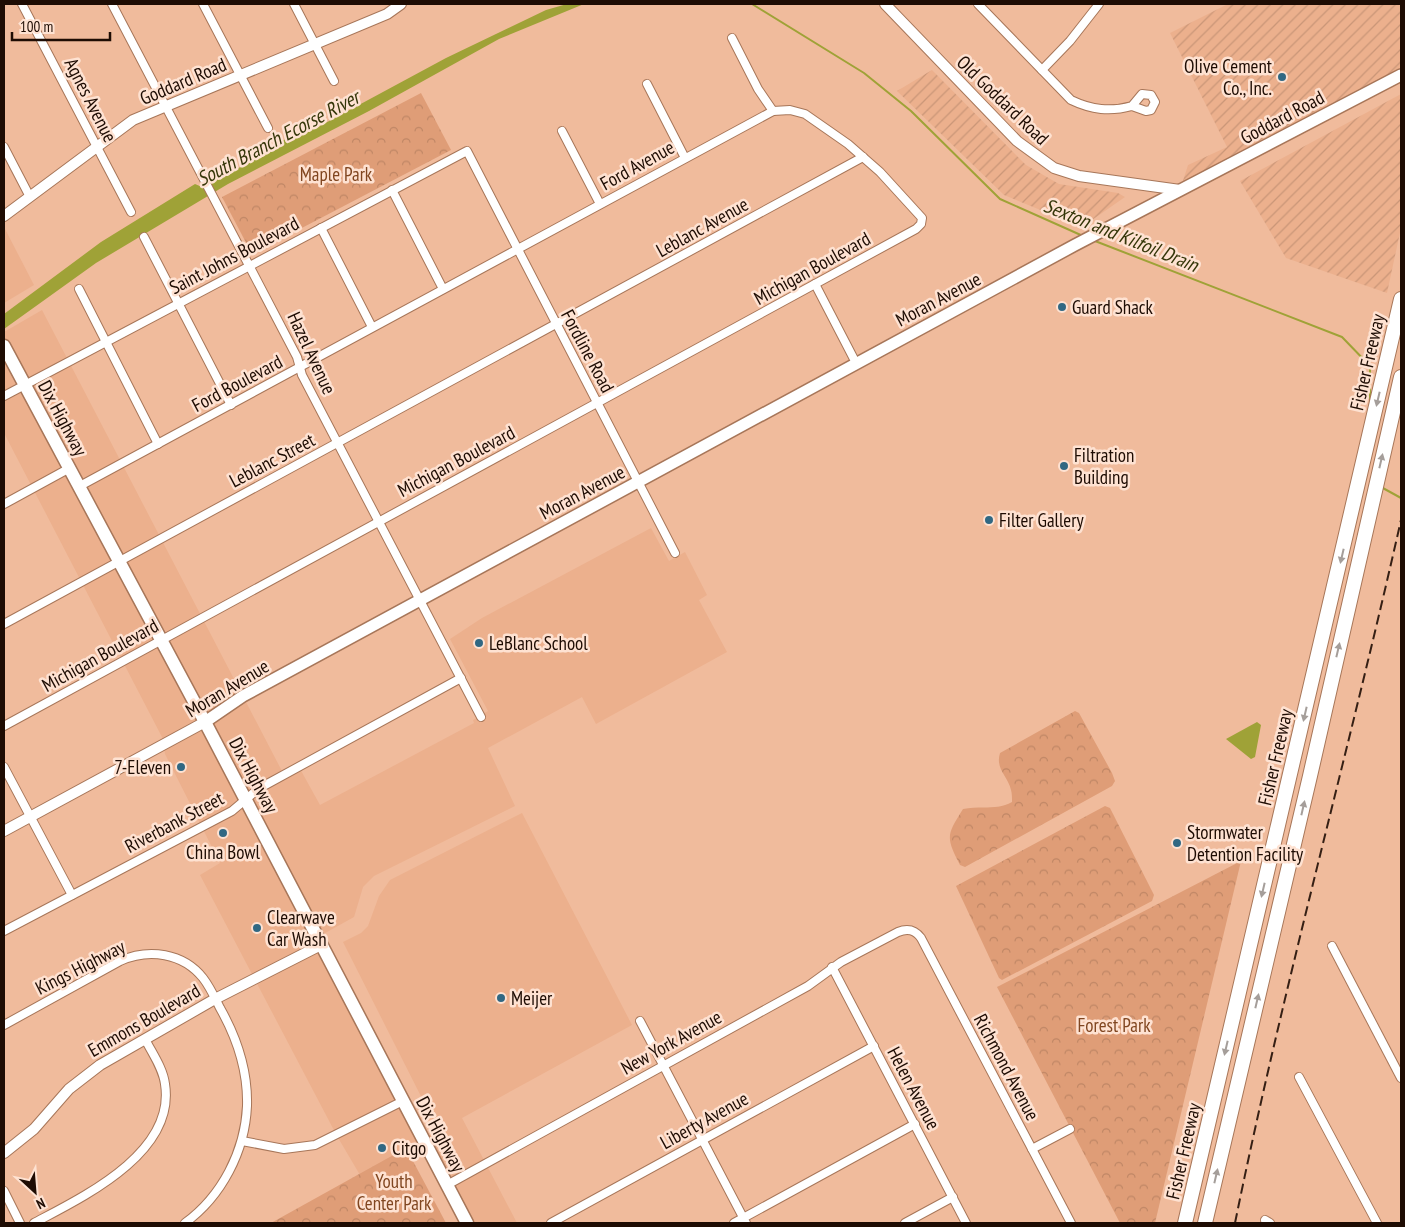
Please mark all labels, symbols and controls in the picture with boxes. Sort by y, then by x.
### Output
scale bar [12,10,110,42]
text: 100 m [20,17,53,36]
street label: Old Goddard Road [952,50,1054,150]
street label: Goddard Road [136,52,230,110]
street label: Agnes Avenue [60,54,122,146]
place label: Olive Cement Co., Inc. [1184,54,1273,100]
marker: Olive Cement Co., Inc. [1276,71,1288,83]
water label: South Branch Ecorse River [192,83,366,192]
street label: Goddard Road [1236,85,1328,149]
street label: Ford Avenue [596,135,678,195]
park label: Maple Park [300,162,373,186]
street label: Leblanc Avenue [652,192,752,262]
water label: Sexton and Kilfoil Drain [1040,192,1203,278]
street label: Saint Johns Boulevard [165,211,303,299]
street label: Michigan Boulevard [750,226,874,310]
street label: Moran Avenue [891,266,985,331]
place label: Guard Shack [1072,295,1154,319]
marker: Guard Shack [1056,301,1068,313]
street label: Fordline Road [556,305,620,397]
street label: Hazel Avenue [282,308,342,398]
street label: Fisher Freeway [1344,311,1390,413]
street label: Ford Boulevard [188,349,286,417]
street label: Dix Highway [33,376,93,461]
one-way arrow [1374,391,1382,406]
street label: Michigan Boulevard [393,420,519,502]
street label: Leblanc Street [225,427,319,492]
place label: Filtration Building [1074,443,1134,489]
one-way arrow [1377,454,1385,469]
street label: Moran Avenue [535,459,629,524]
marker: Filtration Building [1058,460,1070,472]
place label: Filter Gallery [999,508,1084,532]
marker: Filter Gallery [983,514,995,526]
one-way arrow [1338,549,1346,564]
street label: Michigan Boulevard [38,613,162,697]
place label: LeBlanc School [489,631,588,655]
marker: LeBlanc School [473,637,485,649]
one-way arrow [1335,641,1343,657]
street label: Moran Avenue [181,654,273,722]
street label: Fisher Freeway [1252,706,1298,808]
one-way arrow [1301,707,1309,722]
street label: Dix Highway [224,733,284,818]
place label: 7-Eleven [114,755,171,779]
marker: 7-Eleven [175,761,187,773]
street label: Riverbank Street [121,786,228,858]
one-way arrow [1299,801,1307,816]
place label: Stormwater Detention Facility [1187,820,1304,866]
marker: China Bowl [217,827,229,839]
marker: Stormwater Detention Facility [1171,837,1183,849]
place label: China Bowl [186,840,260,864]
one-way arrow [1259,882,1267,897]
place label: Clearwave Car Wash [267,905,335,951]
marker: Clearwave Car Wash [251,922,263,934]
street label: Kings Highway [31,934,130,1000]
street label: Emmons Boulevard [84,978,204,1062]
place label: Meijer [511,986,553,1010]
marker: Meijer [495,992,507,1004]
one-way arrow [1253,993,1261,1008]
street label: New York Avenue [616,1004,726,1080]
street label: Richmond Avenue [969,1010,1045,1124]
park label: Forest Park [1077,1013,1151,1037]
one-way arrow [1222,1040,1230,1055]
street label: Helen Avenue [882,1043,946,1134]
street label: Liberty Avenue [656,1086,752,1154]
street label: Dix Highway [411,1092,471,1177]
street label: Fisher Freeway [1160,1100,1206,1202]
place label: Citgo [392,1136,426,1160]
marker: Citgo [376,1142,388,1154]
north arrow [10,1167,60,1217]
one-way arrow [1212,1168,1220,1183]
park label: Youth Center Park [357,1169,432,1215]
text: N [33,1194,48,1213]

